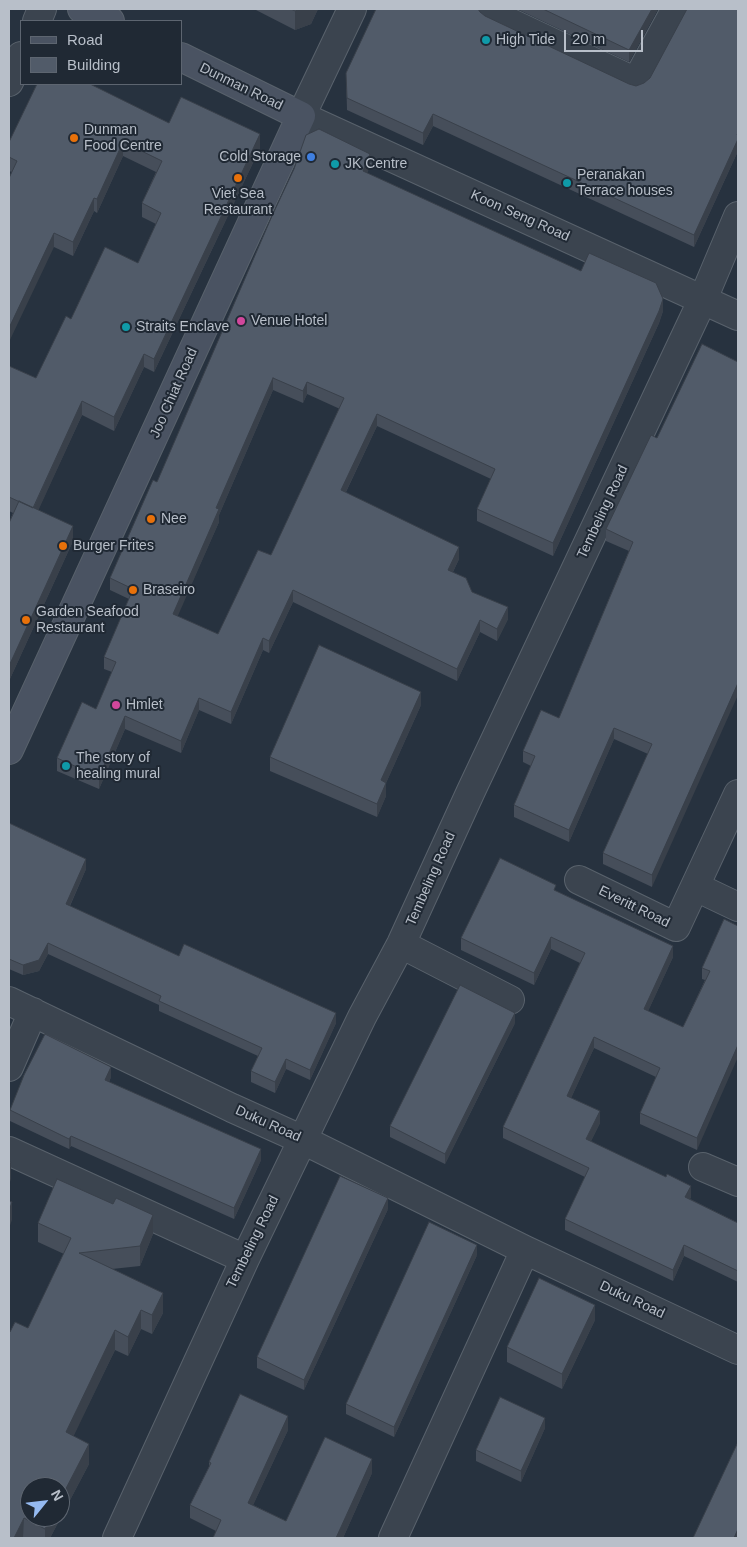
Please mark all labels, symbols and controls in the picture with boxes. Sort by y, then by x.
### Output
legend [20,20,182,85]
scale bar [567,20,646,52]
text: 20 m [572,30,605,47]
text: Road [67,31,103,48]
place label: High Tide [496,32,555,48]
marker: High Tide [480,34,492,46]
text: Building [67,56,120,73]
street label: Dunman Road [197,60,285,114]
place label: Dunman Food Centre [84,122,162,154]
marker: Dunman Food Centre [68,132,80,144]
place label: Cold Storage [219,149,301,165]
marker: Cold Storage [305,151,317,163]
place label: JK Centre [345,156,407,172]
marker: JK Centre [329,158,341,170]
place label: Peranakan Terrace houses [577,167,673,200]
marker: Viet Sea Restaurant [232,172,244,184]
marker: Peranakan Terrace houses [561,177,573,189]
place label: Viet Sea Restaurant [204,186,272,218]
street label: Koon Seng Road [468,187,572,245]
place label: Venue Hotel [251,313,327,329]
marker: Venue Hotel [235,315,247,327]
place label: Straits Enclave [136,319,229,335]
marker: Straits Enclave [120,321,132,333]
street label: Joo Chiat Road [147,346,201,440]
street label: Tembeling Road [574,463,632,561]
place label: Nee [161,511,187,527]
marker: Nee [145,513,157,525]
place label: Burger Frites [73,538,154,554]
marker: Burger Frites [57,540,69,552]
place label: Braseiro [143,582,195,598]
marker: Braseiro [127,584,139,596]
place label: Garden Seafood Restaurant [36,604,139,636]
marker: Garden Seafood Restaurant [20,614,32,626]
place label: Hmlet [126,697,163,713]
marker: Hmlet [110,699,122,711]
place label: The story of healing mural [76,750,160,782]
marker: The story of healing mural [60,760,72,772]
street label: Tembeling Road [403,829,459,929]
street label: Everitt Road [596,883,672,931]
street label: Duku Road [233,1102,303,1146]
street label: Tembeling Road [223,1193,283,1291]
street label: Duku Road [597,1278,667,1322]
north arrow [20,1477,70,1527]
text: N [48,1487,67,1504]

